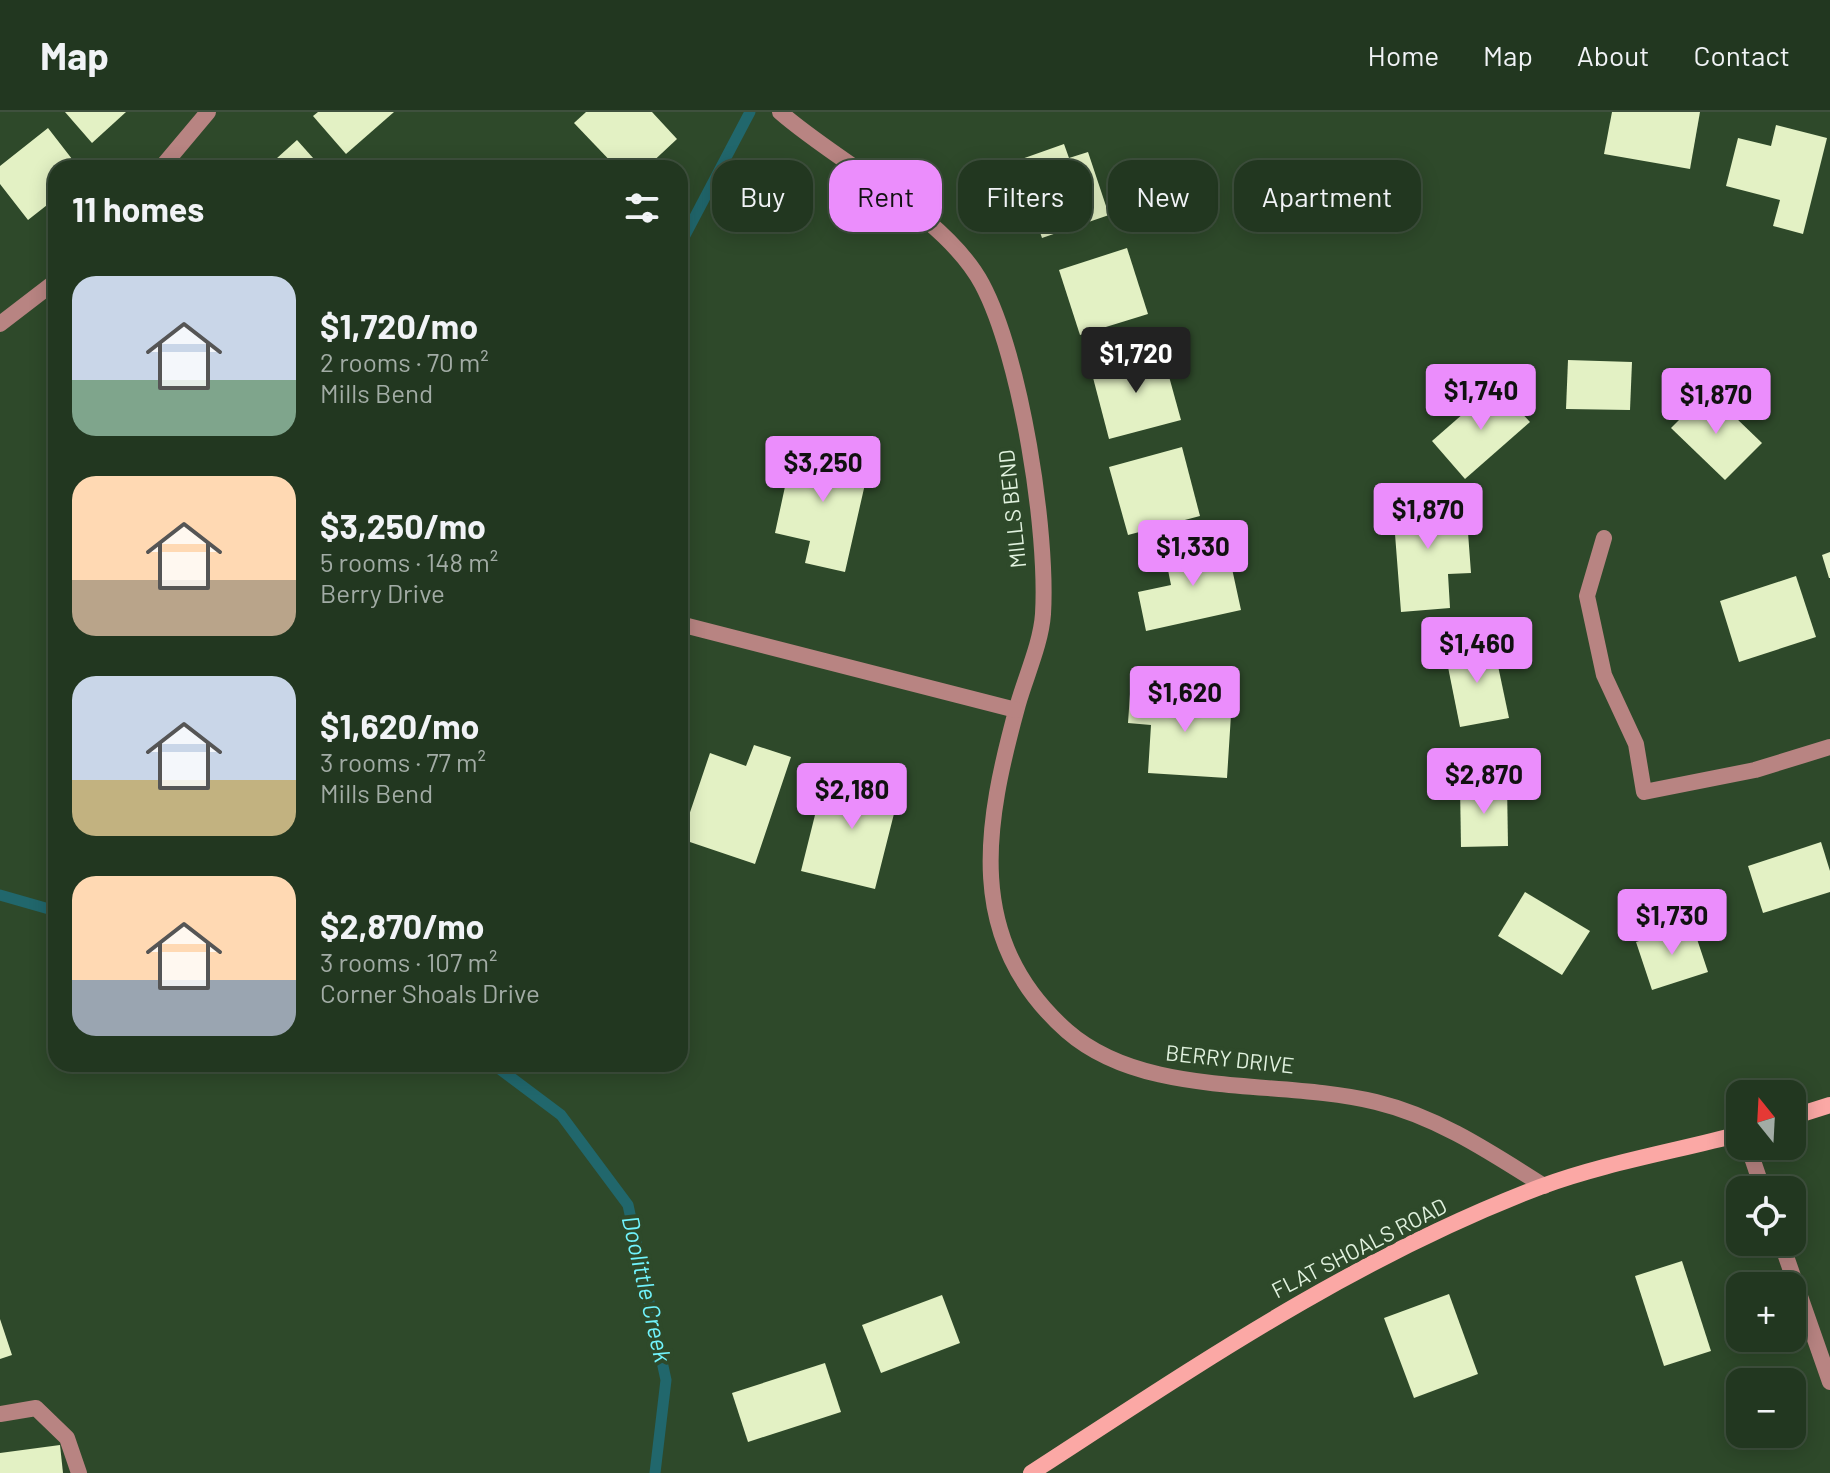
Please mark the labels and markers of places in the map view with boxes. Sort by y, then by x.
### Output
pin: $1,720 [1071,327,1201,395]
pin: $1,740 [1416,364,1546,432]
pin: $1,870 [1651,368,1781,436]
pin: $3,250 [758,436,888,504]
pin: $1,870 [1363,483,1493,551]
pin: $1,330 [1128,520,1258,588]
pin: $1,460 [1412,617,1542,685]
pin: $1,620 [1120,666,1250,734]
pin: $2,870 [1419,748,1549,816]
pin: $2,180 [787,763,917,831]
pin: $1,730 [1607,889,1737,957]

